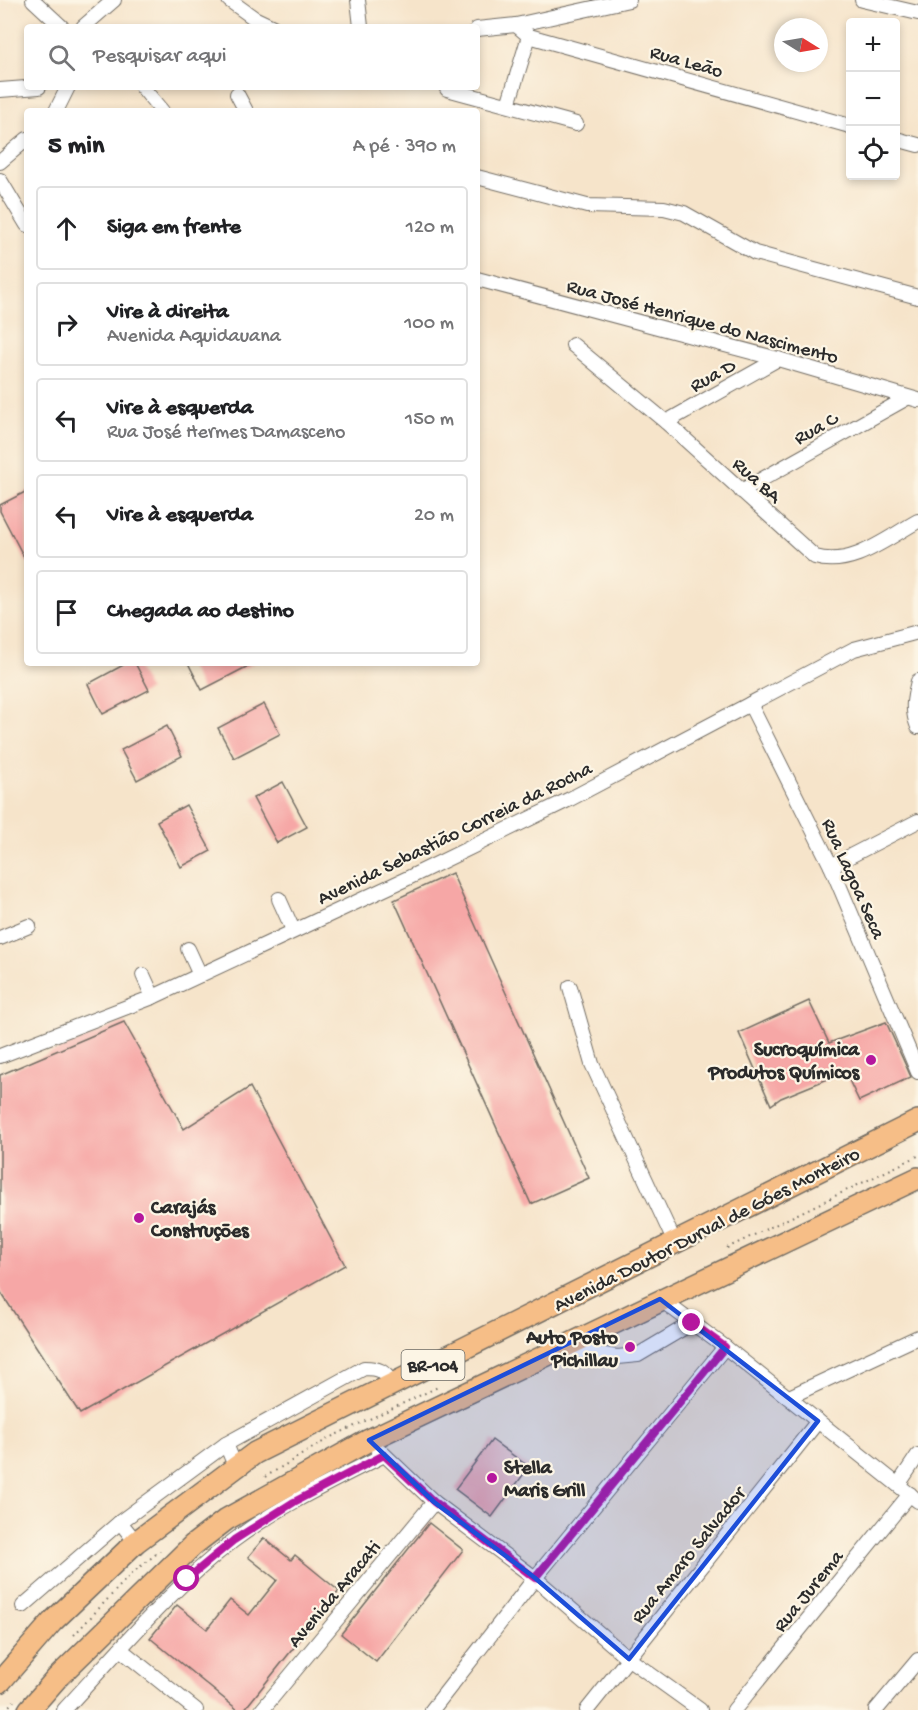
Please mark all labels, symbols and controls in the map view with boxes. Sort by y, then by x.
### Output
north arrow [774,18,828,72]
map controls [846,18,900,180]
button: + [846,18,900,72]
search box [24,24,480,90]
icon: search [45,41,78,74]
street label: Rua Leão [647,42,725,85]
text: Pesquisar aqui [93,44,227,70]
button: − [846,72,900,126]
button: locate [846,126,900,180]
text: 5 min [48,132,104,163]
text: A pé · 390 m [353,136,456,159]
icon: ahead [50,212,83,245]
text: Siga em frente [107,215,241,241]
text: 120 m [406,217,454,240]
street label: Rua José Henrique do Nascimento [564,276,840,371]
text: Vire à direita [107,300,229,326]
icon: right [50,308,83,341]
text: 100 m [404,313,454,336]
text: Avenida Aquidauana [107,326,281,349]
street label: Rua D [687,355,741,399]
text: Vire à esquerda [107,396,253,422]
icon: left [50,404,83,437]
street label: Rua C [791,408,844,451]
text: 150 m [405,409,454,432]
text: Rua José Hermes Damasceno [107,422,345,445]
street label: Rua BA [727,454,786,510]
icon: left [50,500,83,533]
text: Vire à esquerda [107,503,253,529]
text: 20 m [414,505,454,528]
icon: arrive [50,596,83,629]
text: Chegada ao destino [107,599,294,625]
street label: Avenida Sebastião Correia da Rocha [314,758,597,912]
street label: Rua Lagoa Seca [815,816,889,944]
place label: Sucroquímica Produtos Químicos [708,1040,861,1086]
marker: Sucroquímica Produtos Químicos [864,1053,878,1067]
street label: Avenida Doutor Durval de Góes Monteiro [551,1144,864,1319]
place label: Carajás Construções [150,1198,250,1244]
marker: Carajás Construções [132,1211,146,1225]
route end [678,1309,704,1335]
place label: Auto Posto Pichillau [525,1328,619,1374]
marker: Auto Posto Pichillau [623,1340,637,1354]
road number: BR-104 [402,1350,464,1380]
place label: Stella Maris Grill [504,1458,586,1504]
marker: Stella Maris Grill [485,1471,499,1485]
street label: Rua Amaro Salvador [628,1482,753,1629]
street label: Avenida Aracati [284,1537,387,1653]
street label: Rua Jurema [770,1546,850,1638]
route start [173,1565,199,1591]

